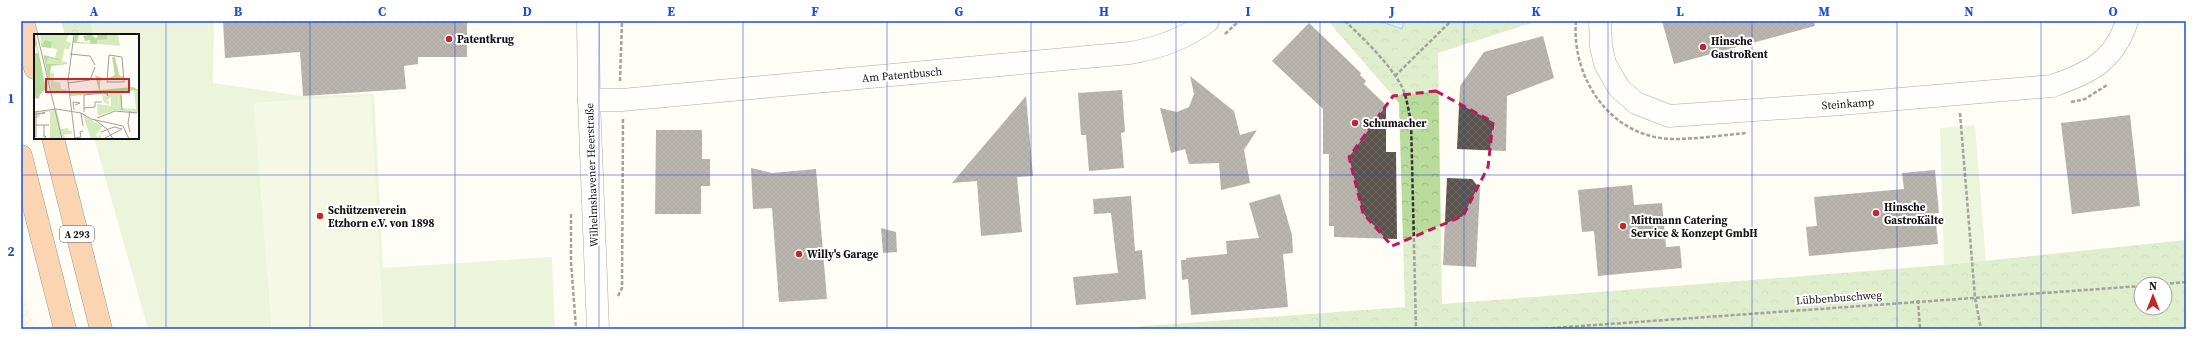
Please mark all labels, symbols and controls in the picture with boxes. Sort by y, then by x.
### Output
text: A [90,3,99,20]
text: B [234,3,243,20]
text: C [378,3,386,20]
text: D [522,3,532,20]
text: E [667,3,675,20]
text: F [811,3,819,20]
text: G [955,3,964,20]
text: H [1099,3,1109,20]
text: I [1245,3,1251,20]
text: J [1388,3,1395,20]
text: K [1531,3,1541,20]
text: L [1676,3,1684,20]
text: M [1818,3,1830,20]
text: N [1964,3,1974,20]
text: O [2108,3,2118,20]
place label: Patentkrug [457,32,514,47]
inset map [34,34,139,139]
marker: Patentkrug [444,34,454,44]
place label: Hinsche GastroRent [1711,34,1769,62]
marker: Hinsche GastroRent [1698,42,1708,52]
street label: Am Patentbusch [861,64,943,86]
text: 1 [7,90,15,107]
street label: Steinkamp [1821,95,1875,113]
street label: Wilhelmshavener Heerstraße [582,102,602,247]
place label: Schumacher [1363,116,1427,131]
marker: Schumacher [1350,118,1360,128]
place label: Hinsche GastroKälte [1884,200,1944,228]
place label: Schützenverein Etzhorn e.V. von 1898 [328,203,435,231]
marker: Hinsche GastroKälte [1871,208,1881,218]
marker: Schützenverein Etzhorn e.V. von 1898 [315,211,325,221]
place label: Mittmann Catering Service & Konzept GmbH [1631,213,1758,241]
marker: Mittmann Catering Service & Konzept GmbH [1618,221,1628,231]
road number: A 293 [60,226,94,242]
text: 2 [7,243,15,260]
place label: Willy's Garage [807,247,879,262]
marker: Willy's Garage [794,249,804,259]
north arrow [2133,276,2173,316]
text: N [2149,279,2157,294]
street label: Lübbenbuschweg [1796,287,1883,308]

